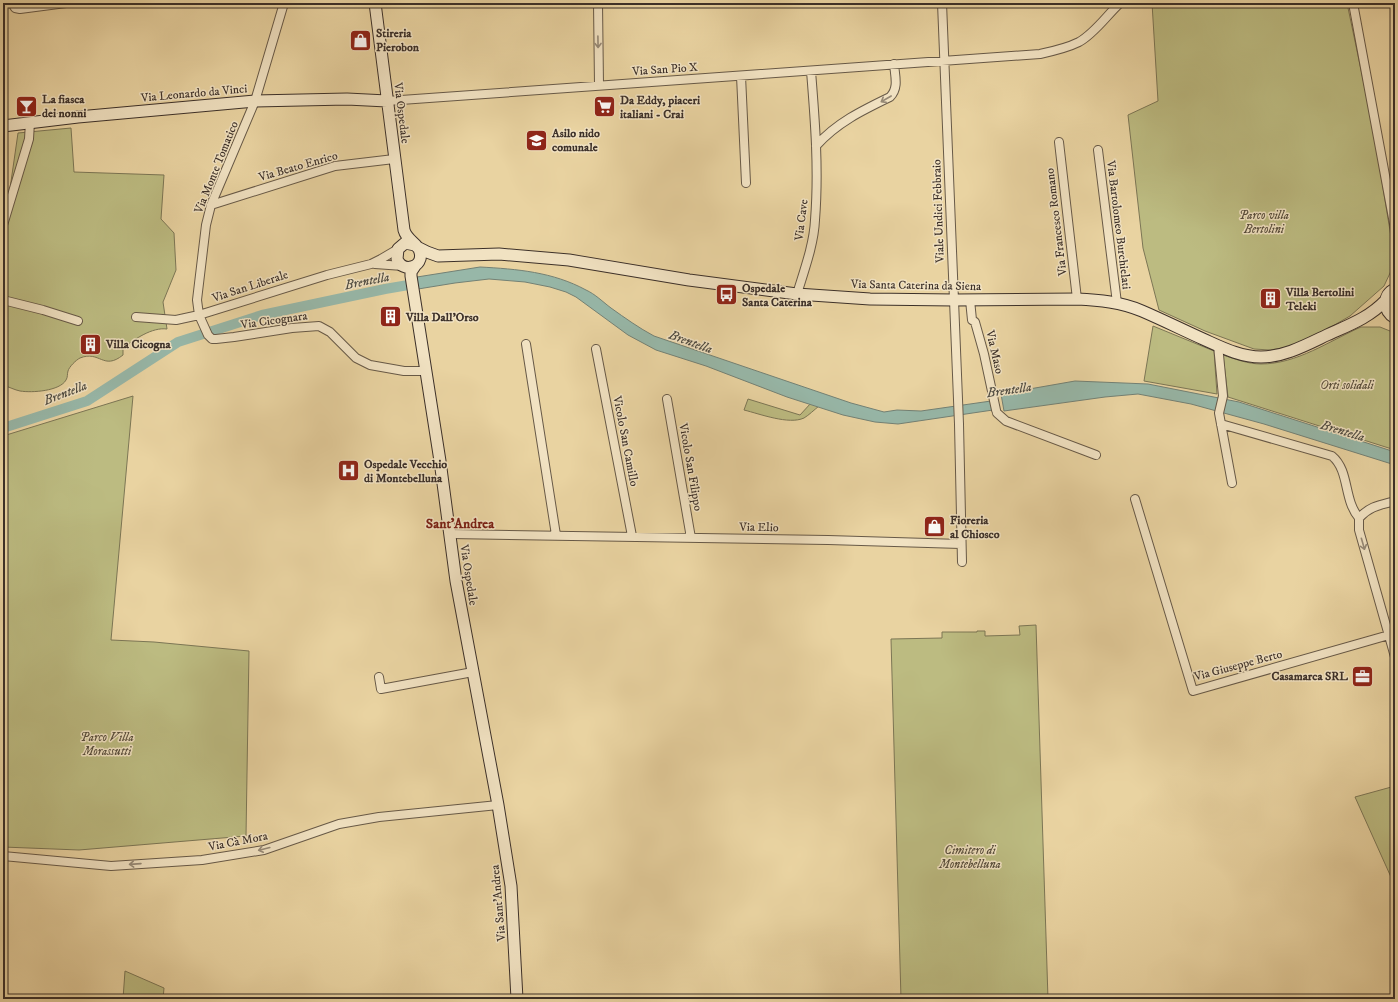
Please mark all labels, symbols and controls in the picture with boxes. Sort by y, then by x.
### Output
place label: Stireria Pierobon [376,26,420,55]
shop icon: Stireria Pierobon [348,27,374,53]
one-way arrow [594,35,602,48]
street label: Via San Pio X [631,60,699,79]
street label: Via Leonardo da Vinci [139,81,248,106]
street label: Via Ospedale [390,81,413,144]
place label: La fiasca dei nonni [42,92,86,121]
bar icon: La fiasca dei nonni [13,93,39,119]
place label: Da Eddy, piaceri italiani - Crai [620,93,700,122]
supermarket icon: Da Eddy, piaceri italiani - Crai [591,94,617,120]
one-way arrow [880,95,892,103]
street label: Via Monte Tomatico [191,119,242,216]
place label: Asilo nido comunale [551,126,600,155]
school or university icon: Asilo nido comunale [523,127,549,153]
street label: Via Beato Enrico [256,148,340,185]
street label: Viale Undici Febbraio [929,159,948,264]
street label: Via Bartolomeo Burchielati [1103,159,1134,290]
street label: Via Francesco Romano [1042,167,1071,278]
street label: Via Cave [791,199,811,243]
park label: Parco villa Bertolini [1239,208,1289,237]
street label: Via San Liberale [209,267,290,306]
water label: Brentella [343,269,391,293]
street label: Via Santa Caterina da Siena [850,277,982,294]
place label: Ospedale Santa Caterina [742,281,813,310]
bus stop icon: Ospedale Santa Caterina [713,282,739,308]
place label: Villa Bertolini Teleki [1285,285,1354,314]
building icon: Villa Bertolini Teleki [1257,286,1283,312]
building icon: Villa Dall'Orso [378,304,404,330]
street label: Via Cicognara [239,308,309,333]
place label: Villa Dall'Orso [405,310,479,325]
water label: Brentella [666,326,715,357]
street label: Via Maso [982,328,1007,375]
building icon: Villa Cicogna [78,331,104,357]
place label: Villa Cicogna [105,337,172,352]
water label: Brentella [41,377,90,409]
park label: Orti solidali [1320,378,1375,393]
water label: Brentella [985,379,1033,401]
street label: Vicolo San Camillo [609,394,642,488]
water label: Brentella [1318,416,1367,445]
street label: Vicolo San Filippo [675,421,706,512]
place label: Ospedale Vecchio di Montebelluna [364,457,447,486]
hospital icon: Ospedale Vecchio di Montebelluna [336,458,362,484]
place label: Fioreria al Chiosco [950,513,1000,542]
shop icon: Fioreria al Chiosco [922,514,948,540]
district label: Sant'Andrea [426,515,495,533]
street label: Via Elio [738,520,779,535]
one-way arrow [1360,537,1367,550]
street label: Via Ospedale [456,543,481,607]
street label: Via Giuseppe Berto [1191,646,1284,685]
office icon: Casamarca SRL [1350,663,1376,689]
place label: Casamarca SRL [1272,669,1348,684]
park label: Parco Villa Morassutti [80,730,134,759]
street label: Via Cà Mora [206,828,270,855]
park label: Cimitero di Montebelluna [938,843,1001,872]
one-way arrow [258,846,271,854]
one-way arrow [129,860,142,868]
street label: Via Sant'Andrea [488,863,509,943]

